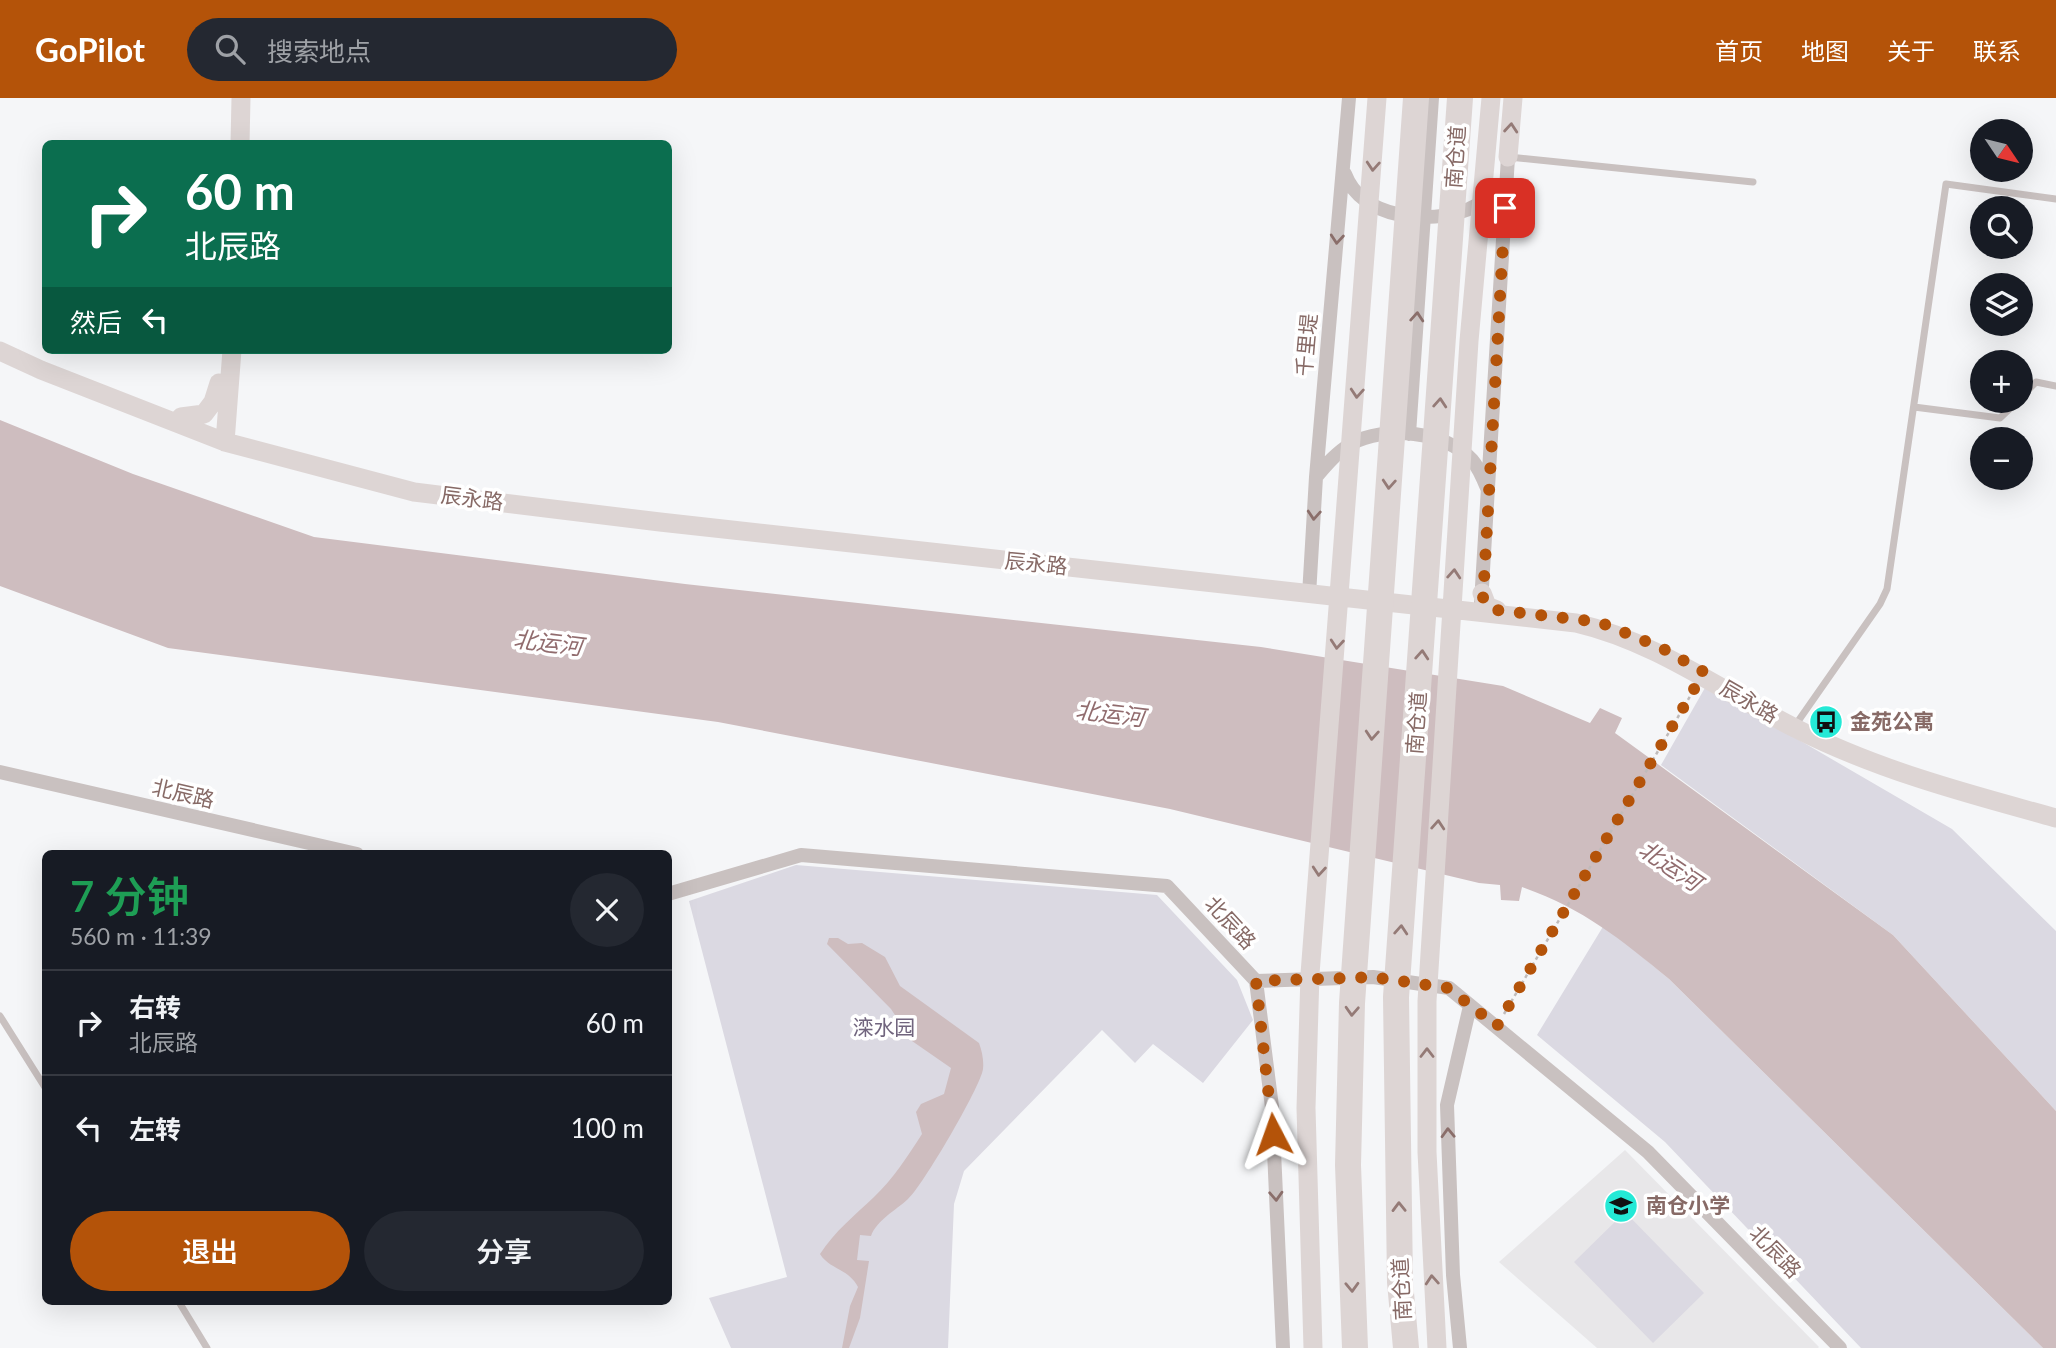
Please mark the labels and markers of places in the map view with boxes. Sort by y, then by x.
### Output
pin [1475,178,1535,238]
bus stop icon: 金苑公寓 [1807,703,1845,741]
place label: 金苑公寓 [1850,708,1934,733]
school or university icon: 南仓小学 [1602,1187,1640,1225]
place label: 南仓小学 [1646,1192,1730,1217]

